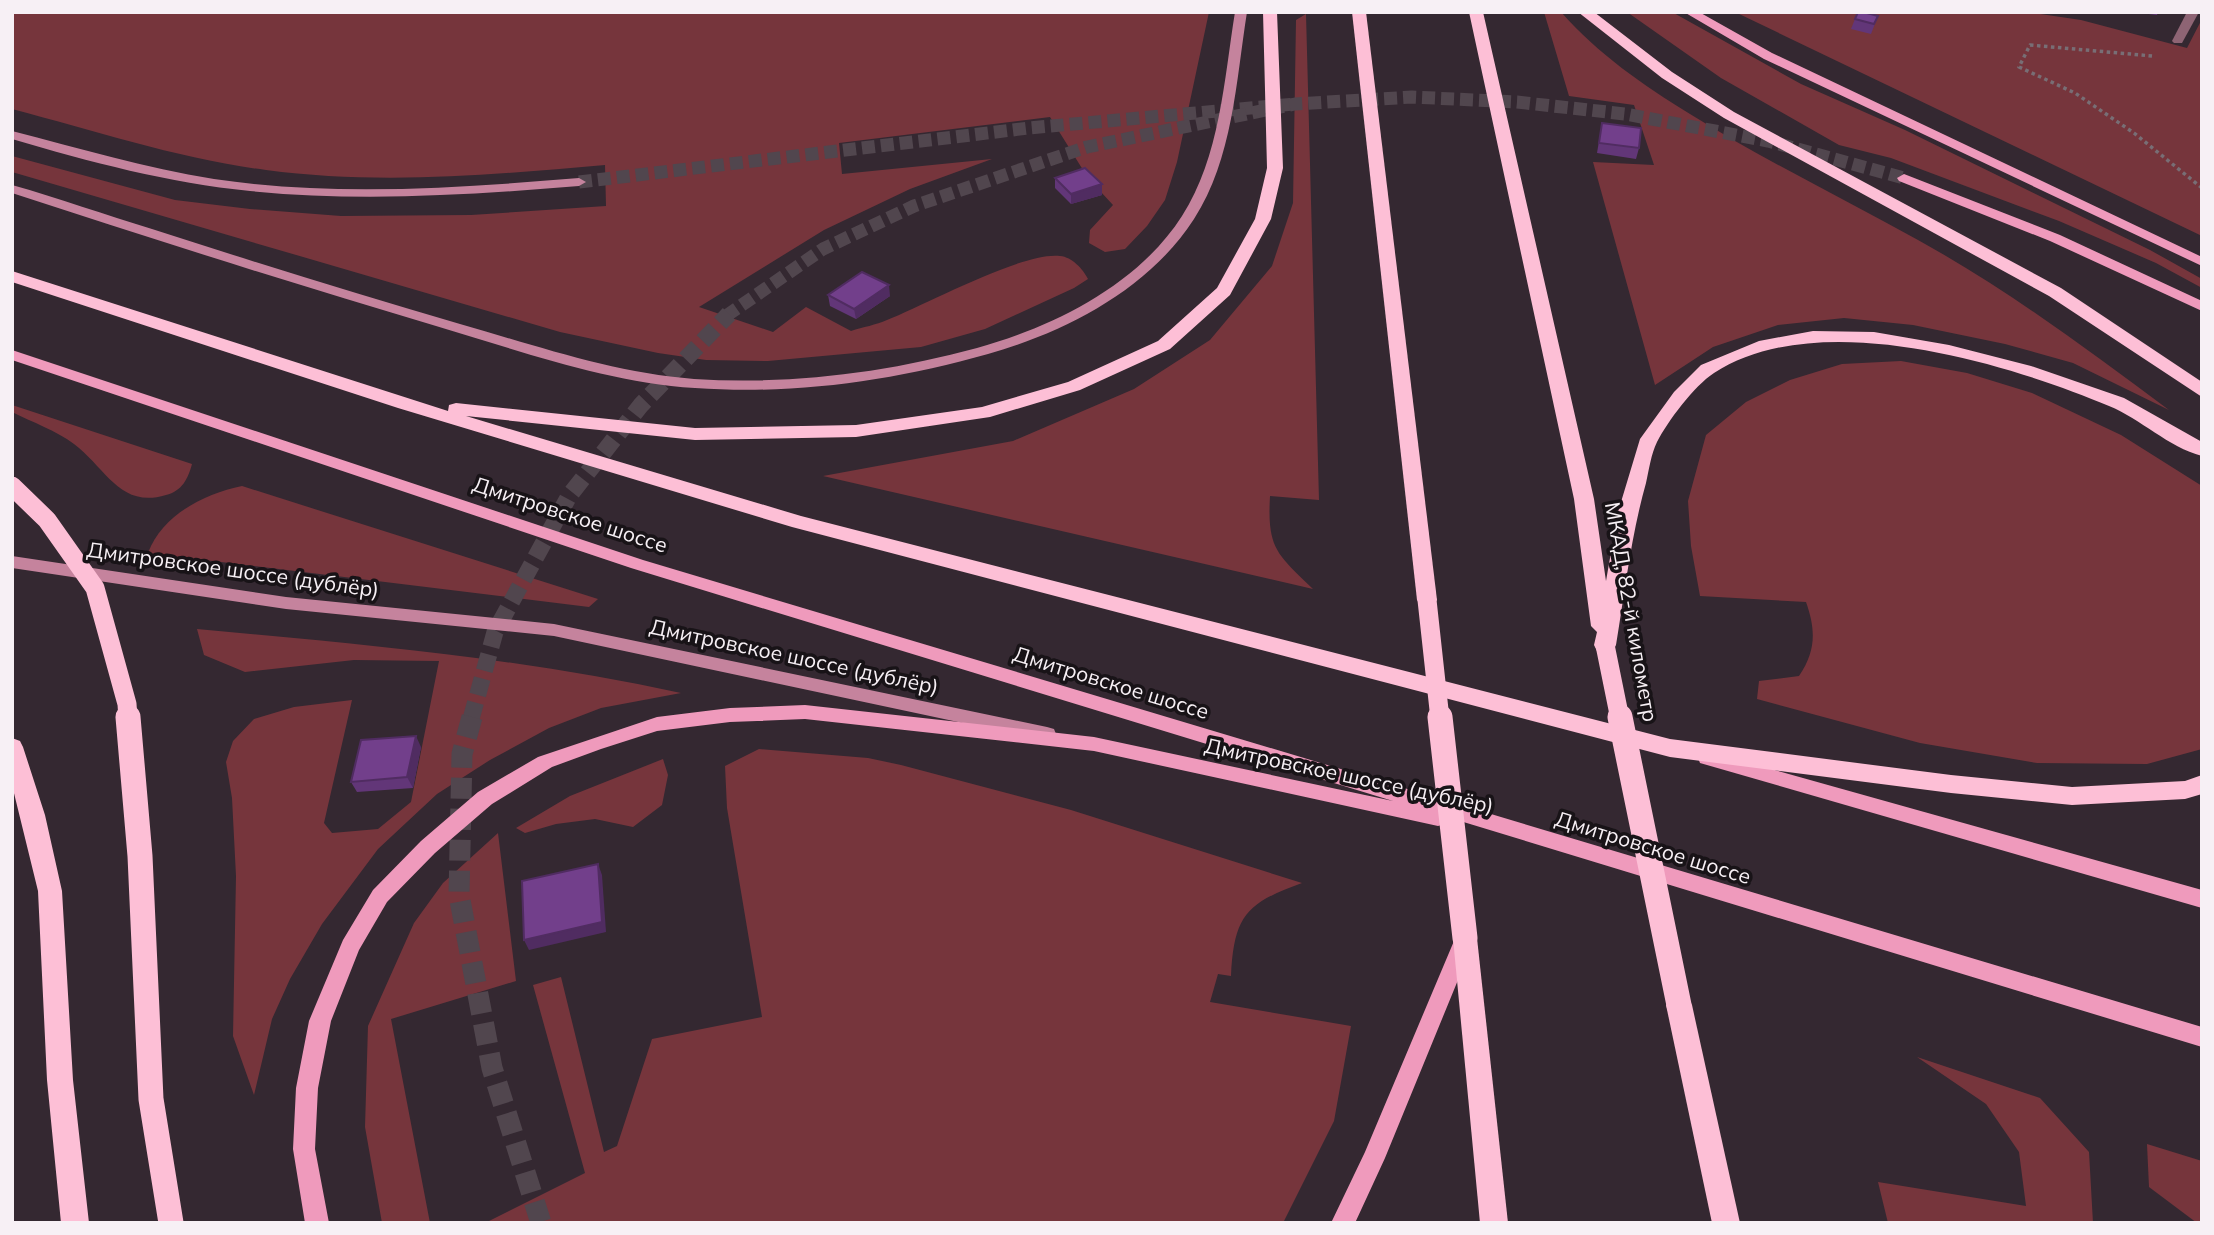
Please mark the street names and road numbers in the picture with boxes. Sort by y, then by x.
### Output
street label: Дмитровское шоссе [470,470,671,558]
street label: МКАД, 82-й километр [1600,500,1664,724]
street label: Дмитровское шоссе (дублёр) [85,536,381,602]
street label: Дмитровское шоссе (дублёр) [647,613,941,699]
street label: Дмитровское шоссе [1010,640,1212,724]
street label: Дмитровское шоссе (дублёр) [1202,732,1496,818]
street label: Дмитровское шоссе [1552,805,1754,889]

